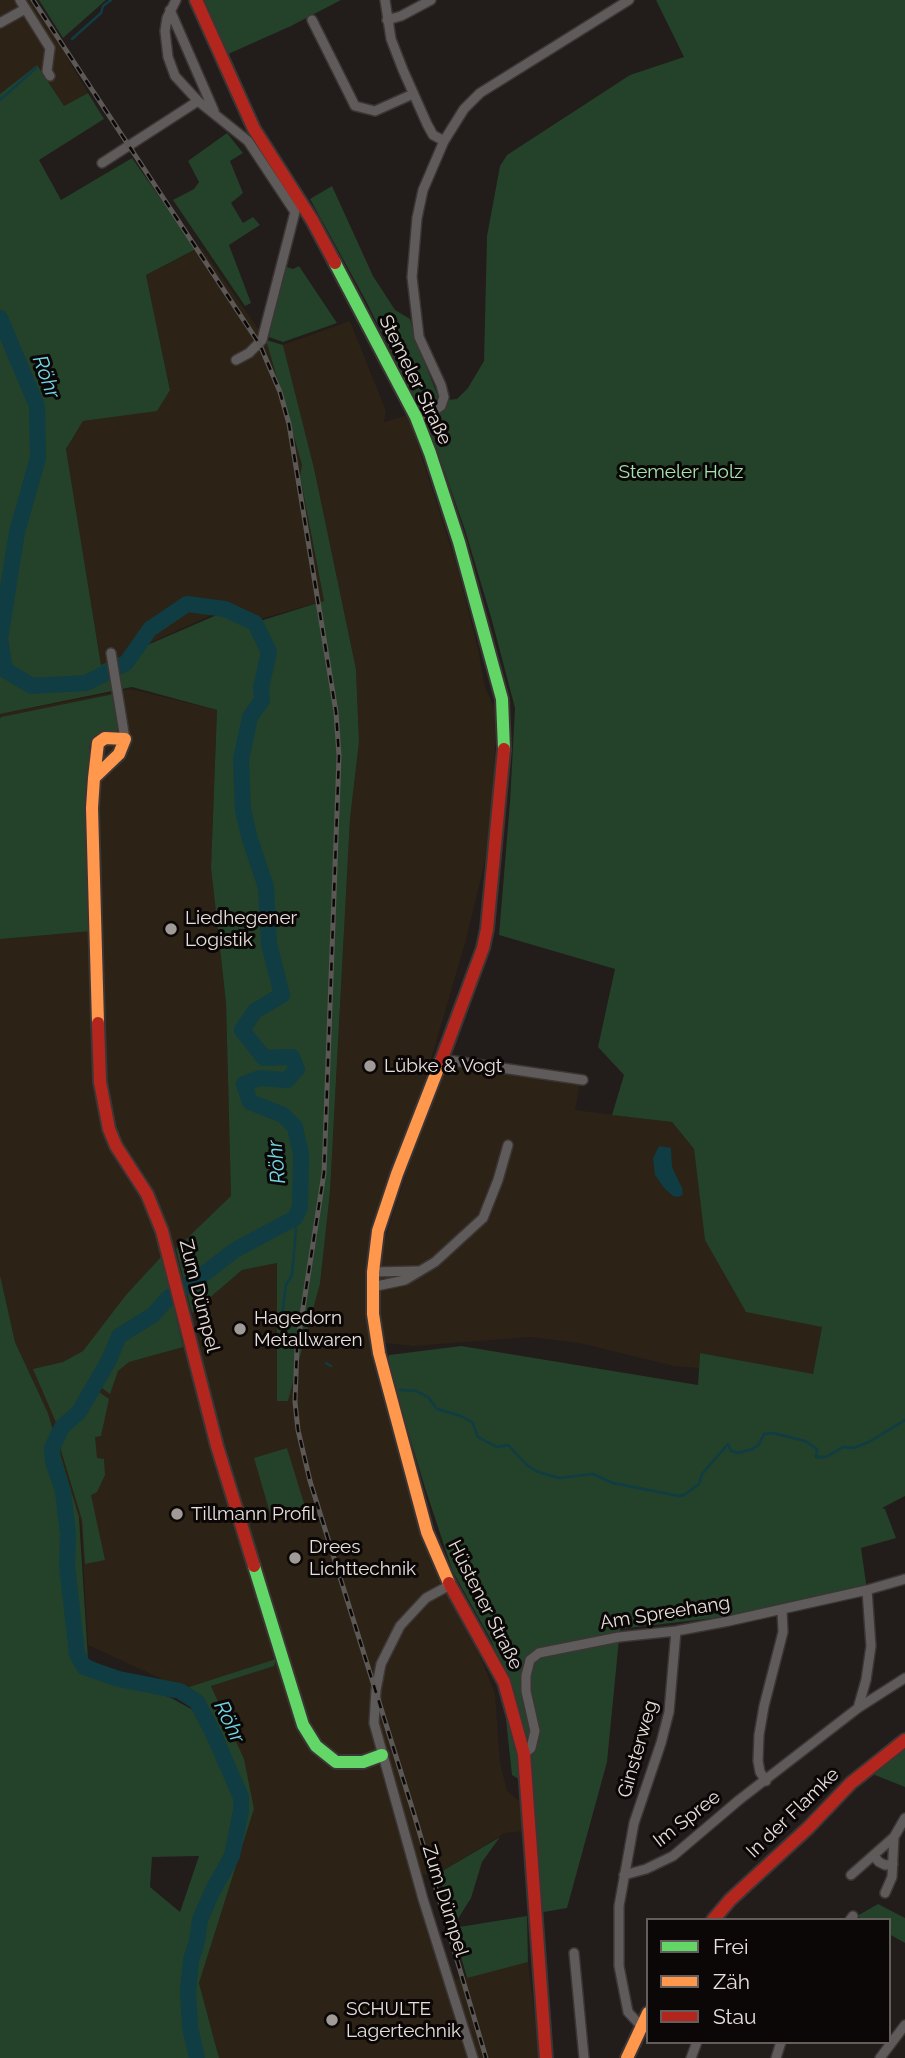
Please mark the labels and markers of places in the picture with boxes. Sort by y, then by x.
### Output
place label: Liedhegener Logistik [185,907,297,951]
marker: Liedhegener Logistik [163,921,179,937]
place label: Lübke & Vogt [384,1055,502,1077]
marker: Lübke & Vogt [362,1058,378,1074]
place label: Hagedorn Metallwaren [254,1307,362,1351]
marker: Hagedorn Metallwaren [232,1321,248,1337]
place label: Tillmann Profil [191,1503,316,1525]
marker: Tillmann Profil [169,1506,185,1522]
place label: Drees Lichttechnik [309,1536,416,1580]
marker: Drees Lichttechnik [287,1550,303,1566]
place label: SCHULTE Lagertechnik [346,1998,461,2042]
marker: SCHULTE Lagertechnik [324,2012,340,2028]

